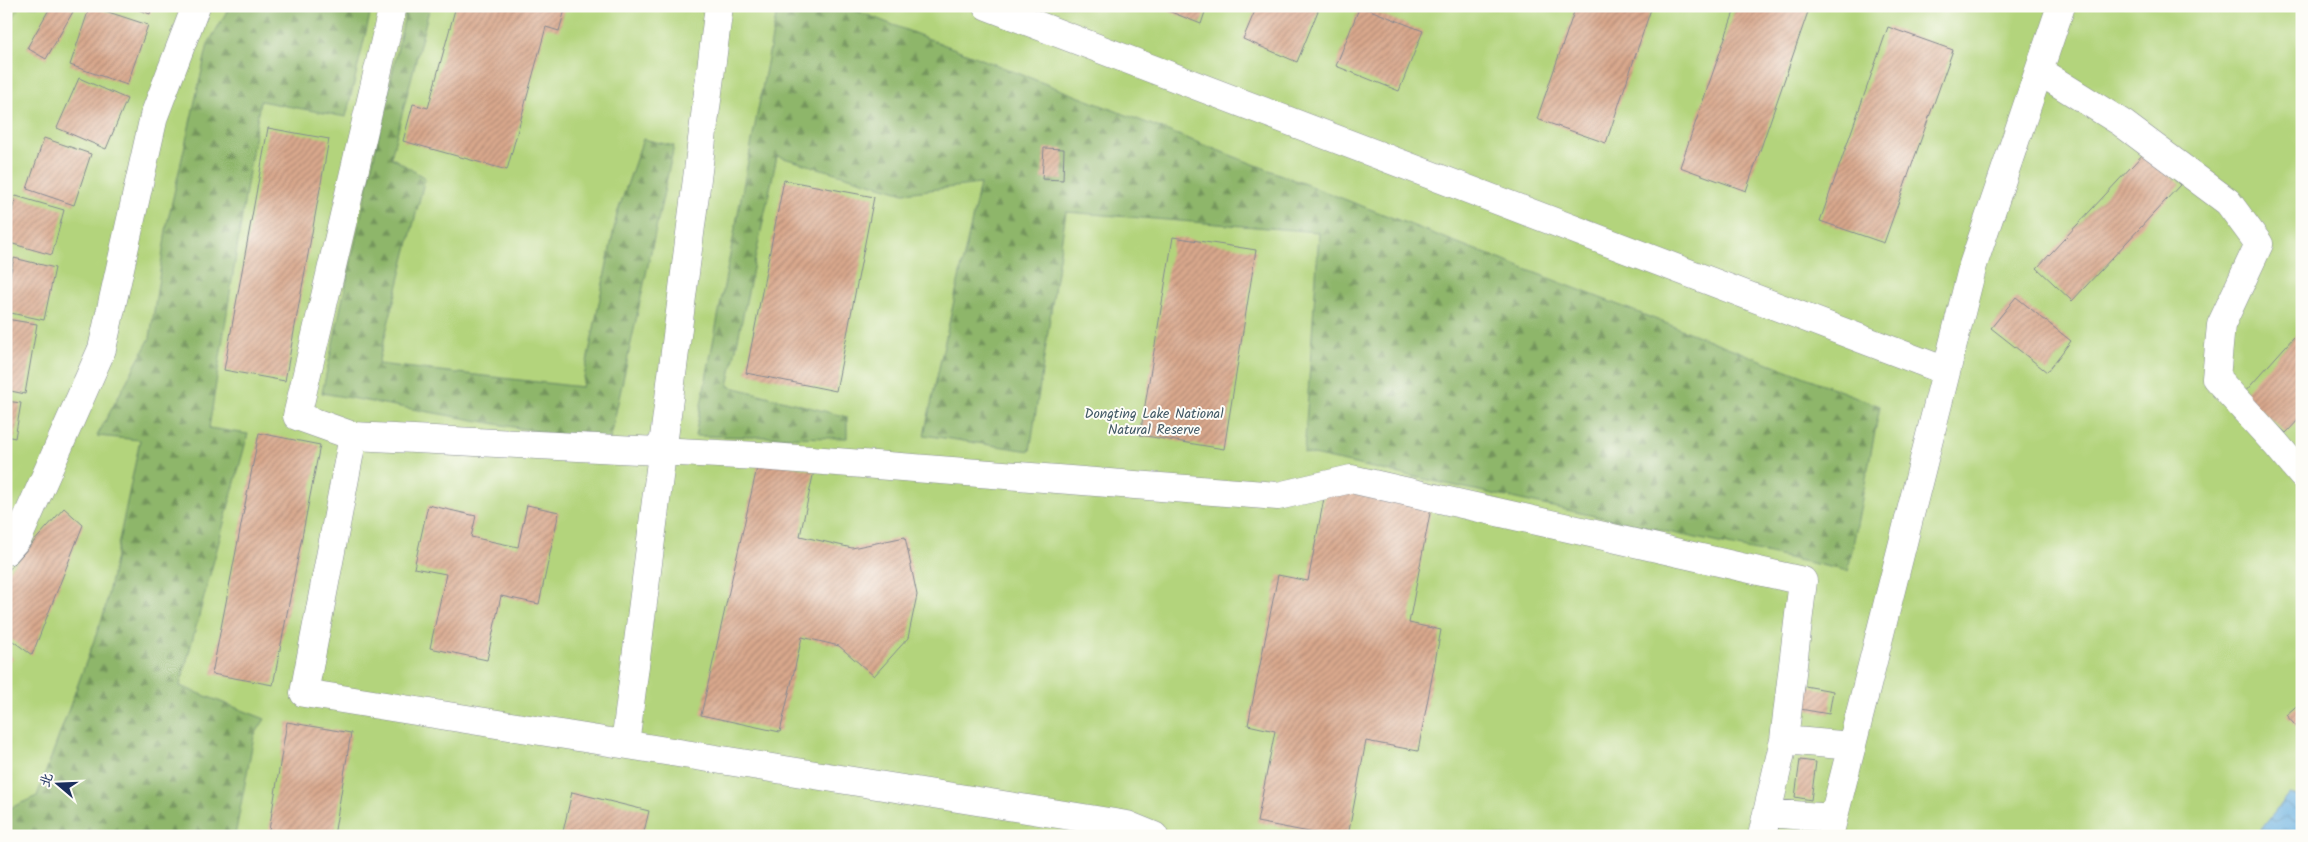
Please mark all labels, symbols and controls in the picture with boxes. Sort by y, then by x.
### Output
park label: Dongting Lake National Natural Reserve [1084,403,1224,441]
north arrow [32,760,82,810]
text: 北 [34,770,59,790]

